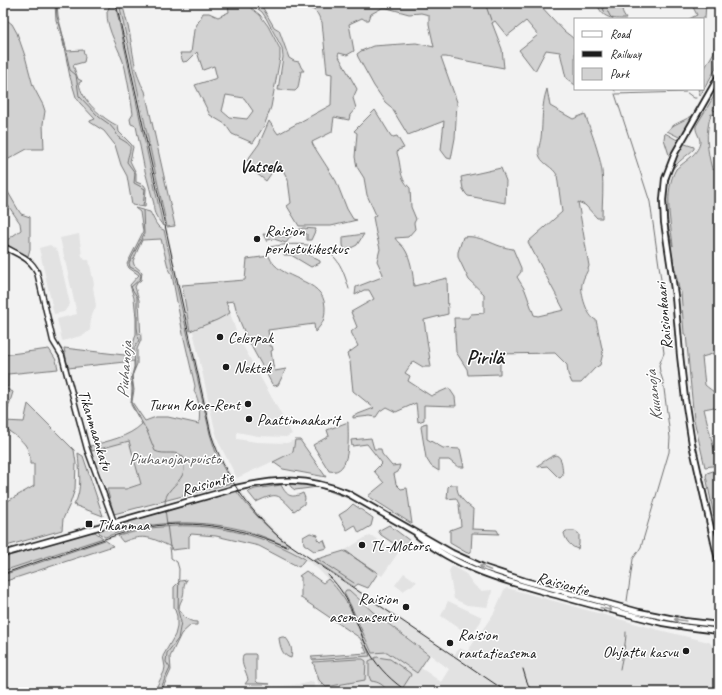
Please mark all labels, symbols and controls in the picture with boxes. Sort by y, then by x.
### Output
legend [574,18,704,90]
text: Road [610,26,632,42]
text: Railway [610,46,642,62]
text: Park [610,66,631,82]
district label: Vatsela [240,156,284,177]
place label: Raision perhetukikeskus [265,221,350,259]
marker: Raision perhetukikeskus [252,234,262,244]
street label: Raisionkaari [651,279,677,350]
place label: Celerpak [228,328,274,348]
marker: Celerpak [215,332,225,342]
water label: Piuhanoja [112,339,137,399]
district label: Pirilä [467,345,506,370]
place label: Nektek [234,358,272,378]
marker: Nektek [221,362,231,372]
water label: Kuuanoja [640,367,667,422]
street label: Tikanmaankatu [73,388,117,474]
place label: Turun Kone-Rent [149,395,242,415]
marker: Turun Kone-Rent [243,399,253,409]
place label: Paattimaakarit [257,410,342,430]
marker: Paattimaakarit [244,414,254,424]
park label: Piuhanojanpuisto [129,449,223,469]
street label: Raisiontie [179,467,237,501]
place label: Tikanmaa [97,515,150,535]
marker: Tikanmaa [84,519,94,529]
place label: TL-Motors [370,536,430,556]
marker: TL-Motors [357,540,367,550]
one-way arrow [479,563,491,571]
street label: Raisiontie [534,567,593,601]
place label: Raision asemanseutu [329,589,399,627]
marker: Raision asemanseutu [401,602,411,612]
one-way arrow [600,605,613,613]
one-way arrow [674,616,687,624]
place label: Raision rautatieasema [458,625,537,663]
marker: Raision rautatieasema [445,638,455,648]
place label: Ohjattu kasvu [603,642,679,662]
marker: Ohjattu kasvu [681,646,691,656]

